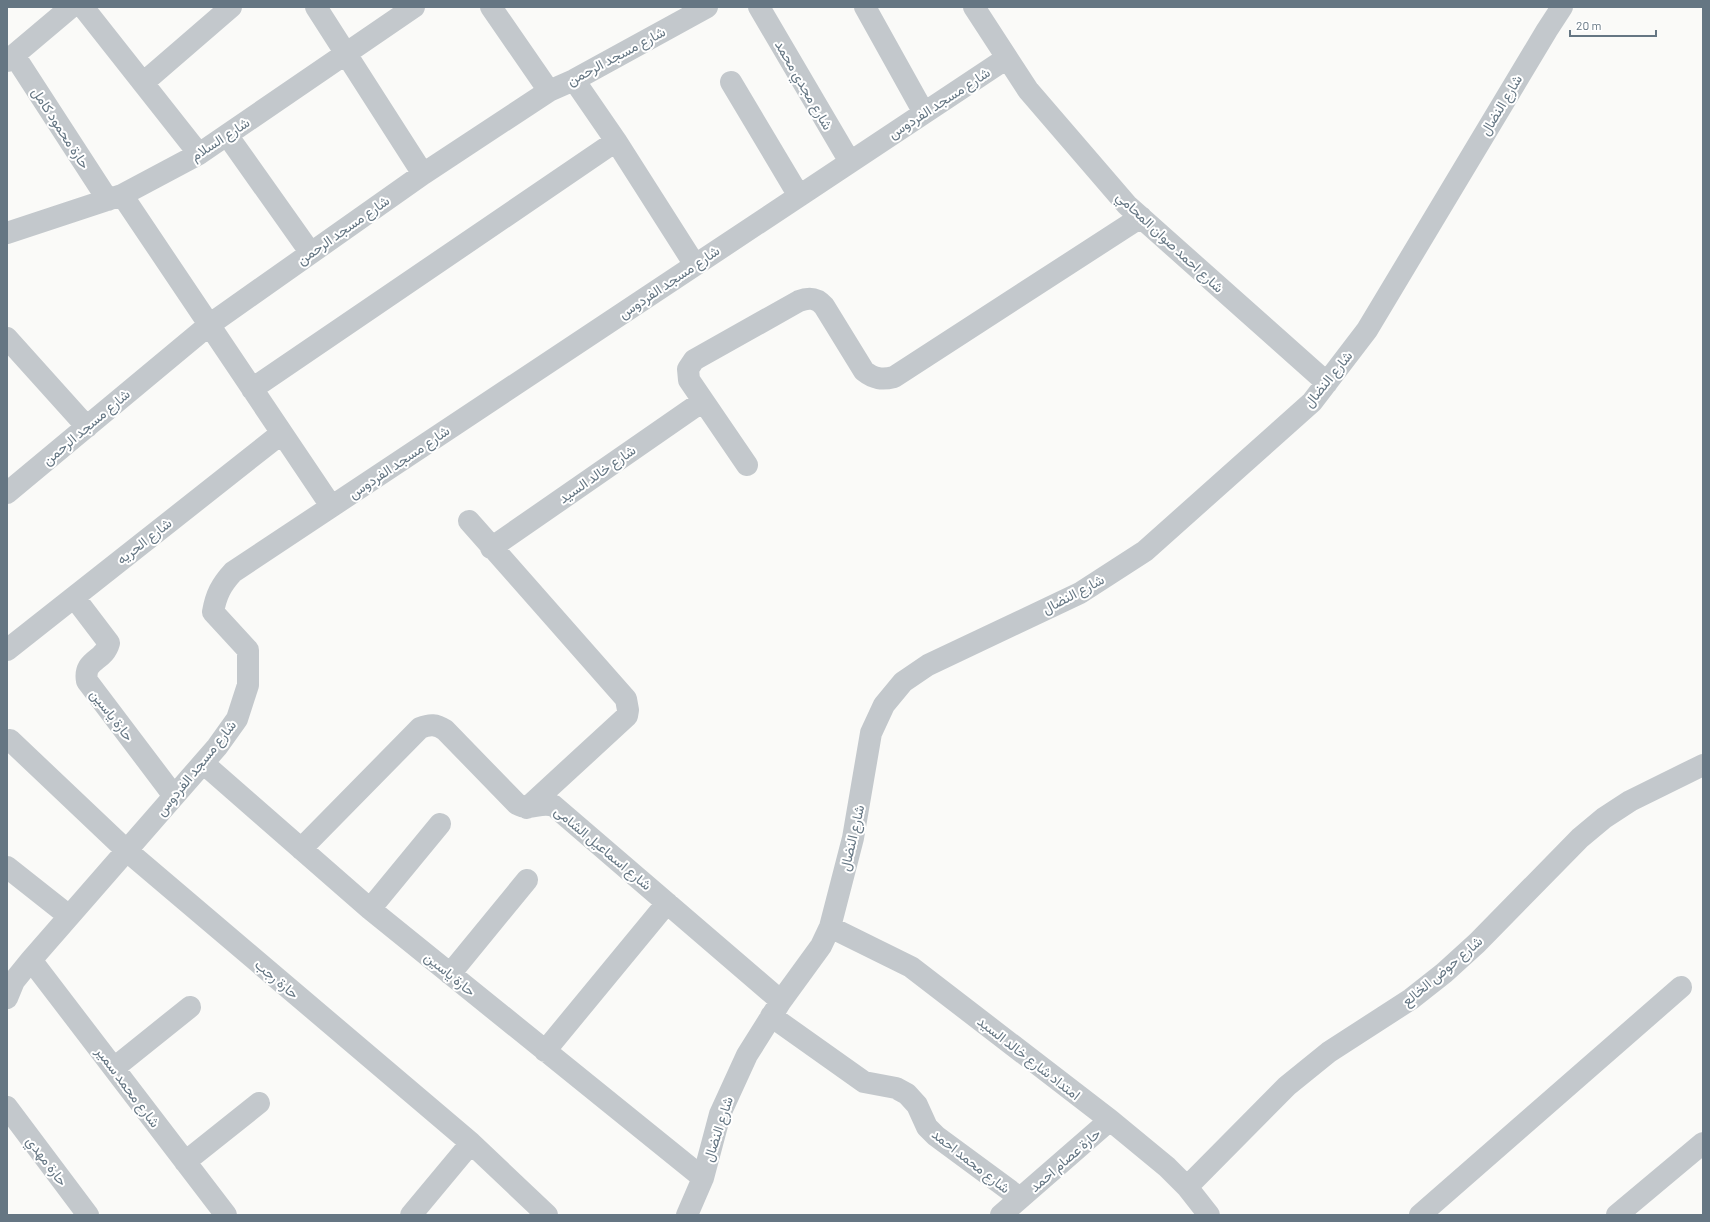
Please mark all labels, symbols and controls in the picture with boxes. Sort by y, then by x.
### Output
scale bar [1570,12,1656,38]
text: 20 m [1576,18,1602,32]
street label: شارع مسجد الرحمن [564,22,669,91]
street label: شارع مجدي محمد [768,37,837,135]
street label: شارع مسجد الفردوس [885,63,994,144]
street label: شارع النضال [1476,71,1528,140]
street label: حارة محمود كامل [28,84,94,172]
street label: شارع السلام [187,113,254,166]
street label: شارع احمد صوان المحامي [1110,187,1228,299]
street label: شارع مسجد الرحمن [293,191,394,270]
street label: شارع مسجد الفردوس [615,242,724,324]
street label: شارع النضال [1300,347,1358,412]
street label: شارع مسجد الرحمن [38,385,135,470]
street label: شارع مسجد الفردوس [345,422,454,504]
street label: شارع خالد السيد [555,441,640,509]
street label: شارع الحريه [113,514,176,570]
street label: شارع النضال [1039,570,1108,620]
street label: حارة ياسين [86,686,138,744]
street label: شارع مسجد الفردوس [152,716,242,821]
street label: شارع اسماعيل الشامى [549,802,655,895]
street label: شارع النضال [836,803,870,873]
street label: شارع حوض الخالع [1398,932,1487,1011]
street label: حارة ياسين [421,948,479,1000]
street label: حارة رجب [251,955,303,1003]
street label: امتداد شارع خالد السيد [973,1012,1084,1105]
street label: شارع محمد سمير [90,1042,164,1132]
street label: شارع النضال [699,1094,739,1165]
street label: حارة عصام احمد [1026,1124,1104,1196]
street label: شارع محمد احمد [927,1125,1014,1199]
street label: حارة مهدي [20,1132,72,1191]

